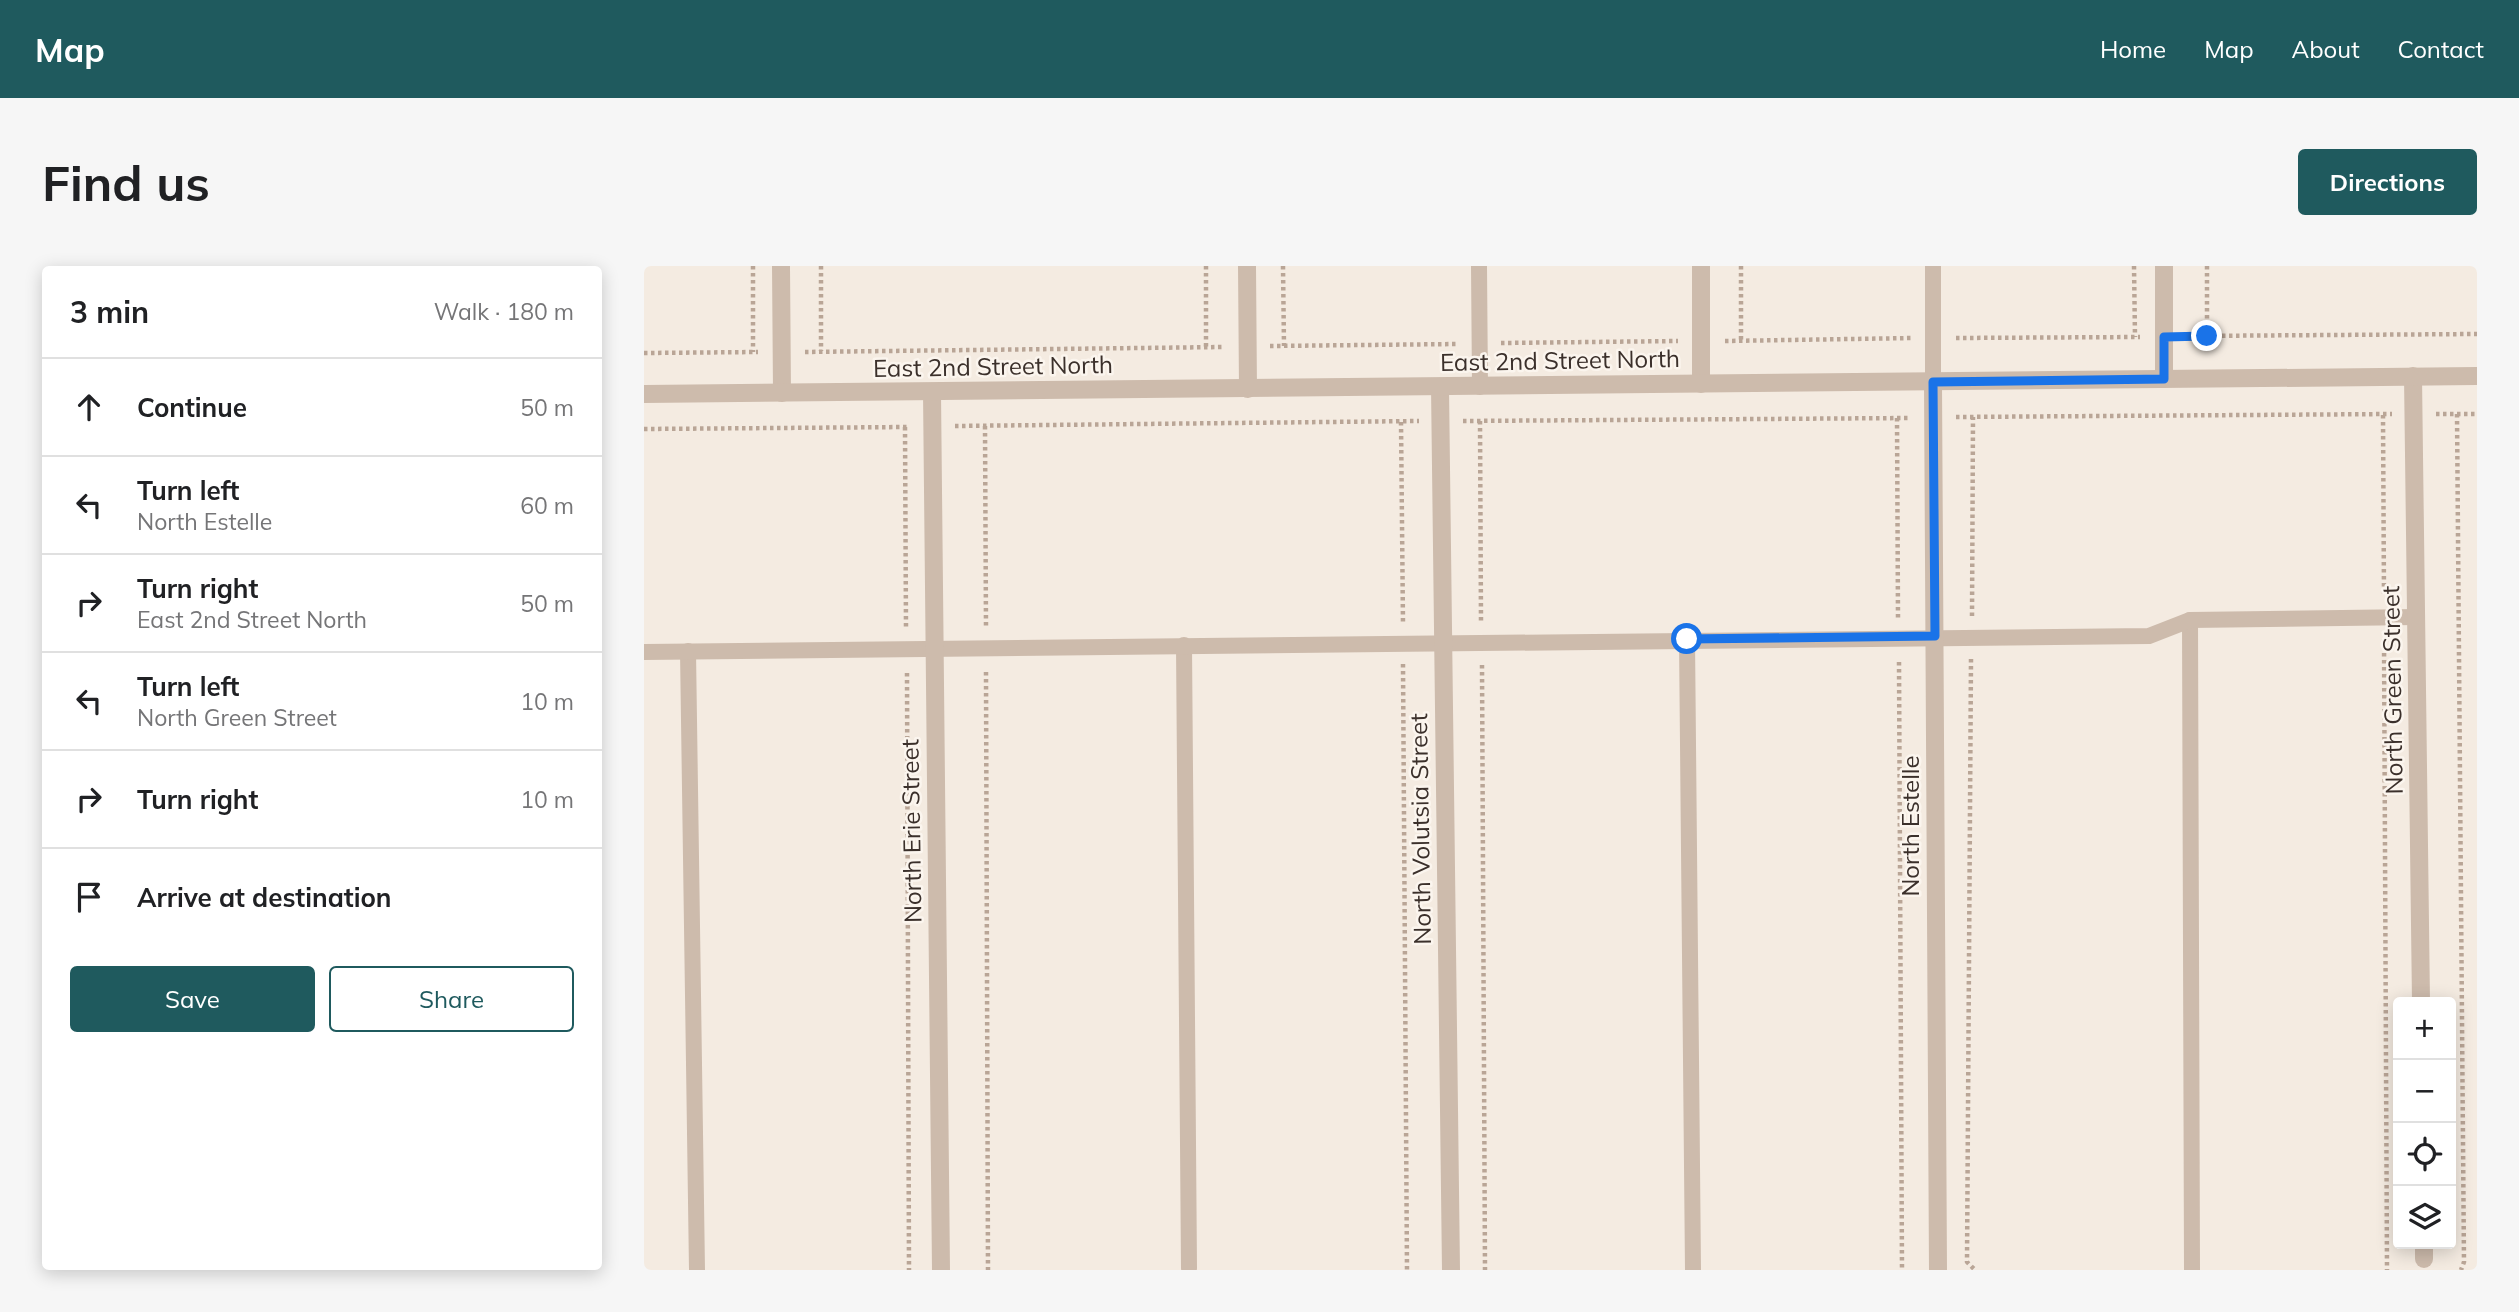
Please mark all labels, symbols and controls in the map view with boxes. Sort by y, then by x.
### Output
text: Map [35,29,105,70]
text: Home [2100,34,2166,64]
text: Map [2204,34,2254,64]
text: About [2292,34,2360,64]
text: Contact [2398,34,2484,64]
button: Directions [2298,149,2477,215]
text: Find us [42,152,210,213]
text: 3 min [70,293,149,331]
text: Walk · 180 m [434,297,574,326]
route end [2191,320,2222,351]
street label: East 2nd Street North [1440,343,1680,377]
street label: East 2nd Street North [873,349,1113,383]
icon: ahead [70,388,108,426]
text: Continue [137,391,247,424]
text: 50 m [520,393,574,422]
text: Turn left [137,474,239,507]
icon: left [70,486,108,524]
text: 60 m [520,491,574,520]
text: North Estelle [137,507,272,536]
text: Turn right [137,572,258,605]
icon: right [70,584,108,622]
street label: North Green Street [2375,585,2409,795]
text: 50 m [520,589,574,618]
text: East 2nd Street North [137,605,367,634]
route start [1671,623,1702,654]
text: Turn left [137,670,239,703]
icon: left [70,682,108,720]
text: 10 m [520,687,574,716]
text: North Green Street [137,703,337,732]
street label: North Volutsia Street [1403,713,1437,945]
street label: North Erie Street [894,739,928,923]
street label: North Estelle [1895,755,1925,897]
icon: right [70,780,108,818]
text: Turn right [137,783,258,816]
text: 10 m [520,785,574,814]
icon: arrive [70,878,108,916]
text: Arrive at destination [137,881,392,914]
button: Save [70,966,315,1032]
button: Share [329,966,574,1032]
map controls [2393,997,2456,1249]
button: + [2393,997,2456,1060]
button: − [2393,1060,2456,1123]
button: locate [2393,1123,2456,1186]
button: layers [2393,1186,2456,1249]

